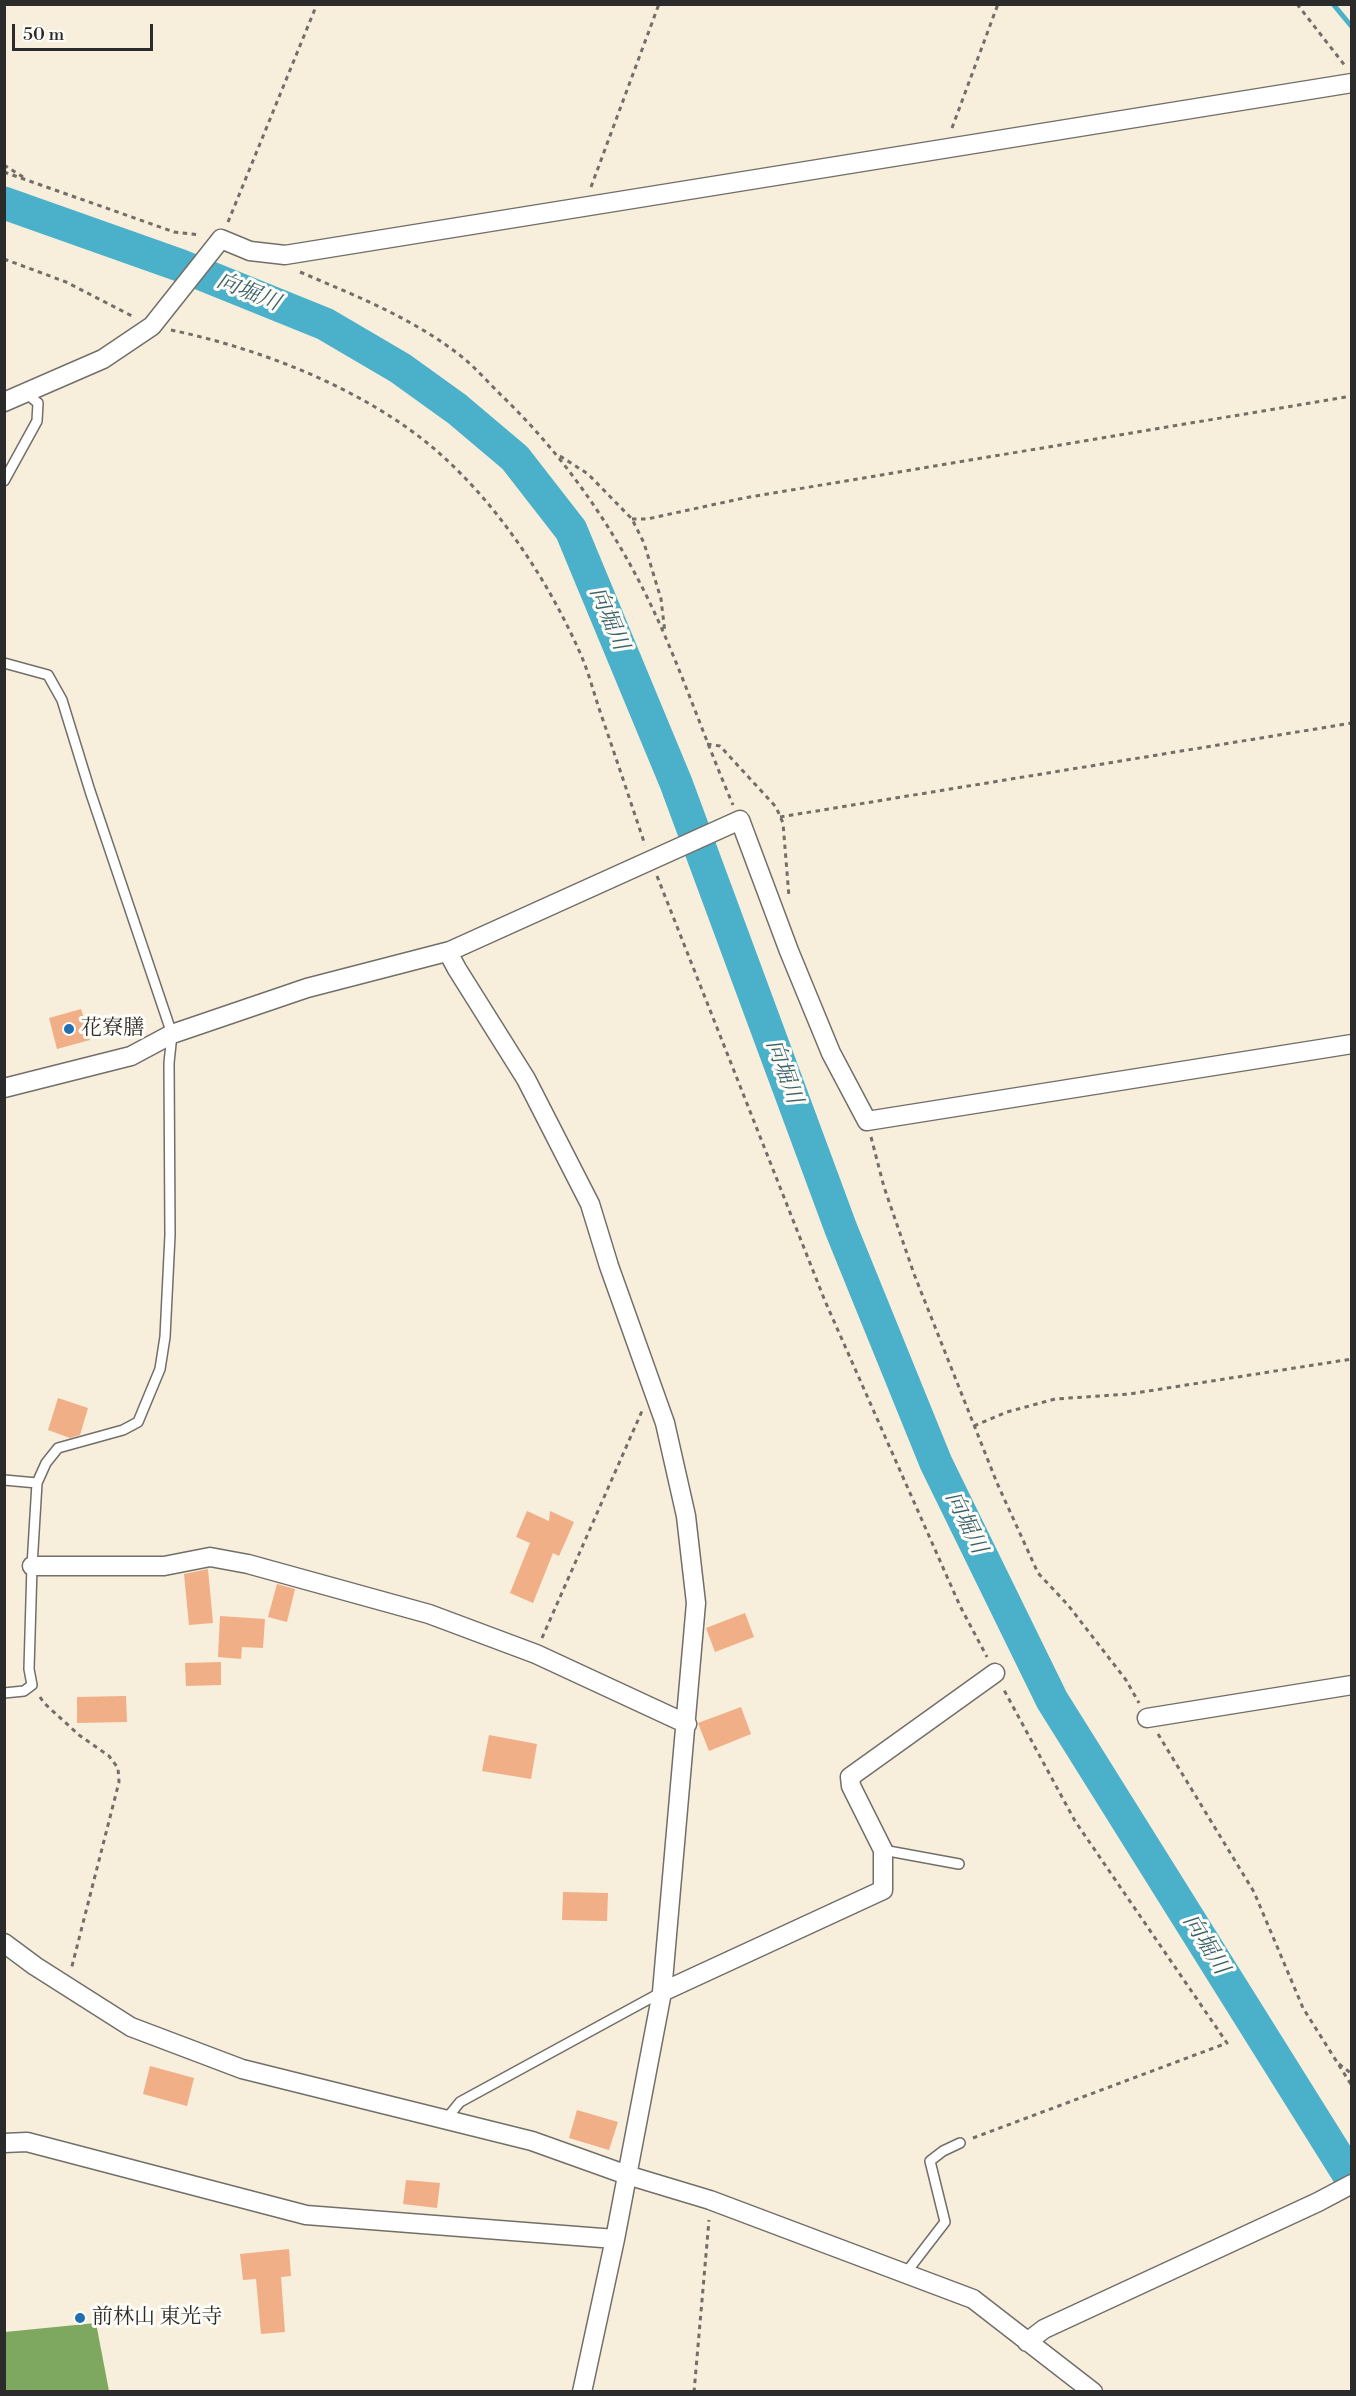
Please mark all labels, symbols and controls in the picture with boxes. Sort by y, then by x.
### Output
scale bar [15,12,156,50]
text: 50 m [23,23,64,46]
water label: 向堀川 [212,268,284,318]
water label: 向堀川 [583,583,633,655]
place label: 花寮膳 [81,1016,144,1042]
marker: 花寮膳 [62,1022,76,1036]
water label: 向堀川 [759,1036,807,1108]
water label: 向堀川 [939,1488,991,1558]
water label: 向堀川 [1176,1910,1234,1980]
place label: 前林山 東光寺 [92,2305,222,2331]
marker: 前林山 東光寺 [73,2311,87,2325]

